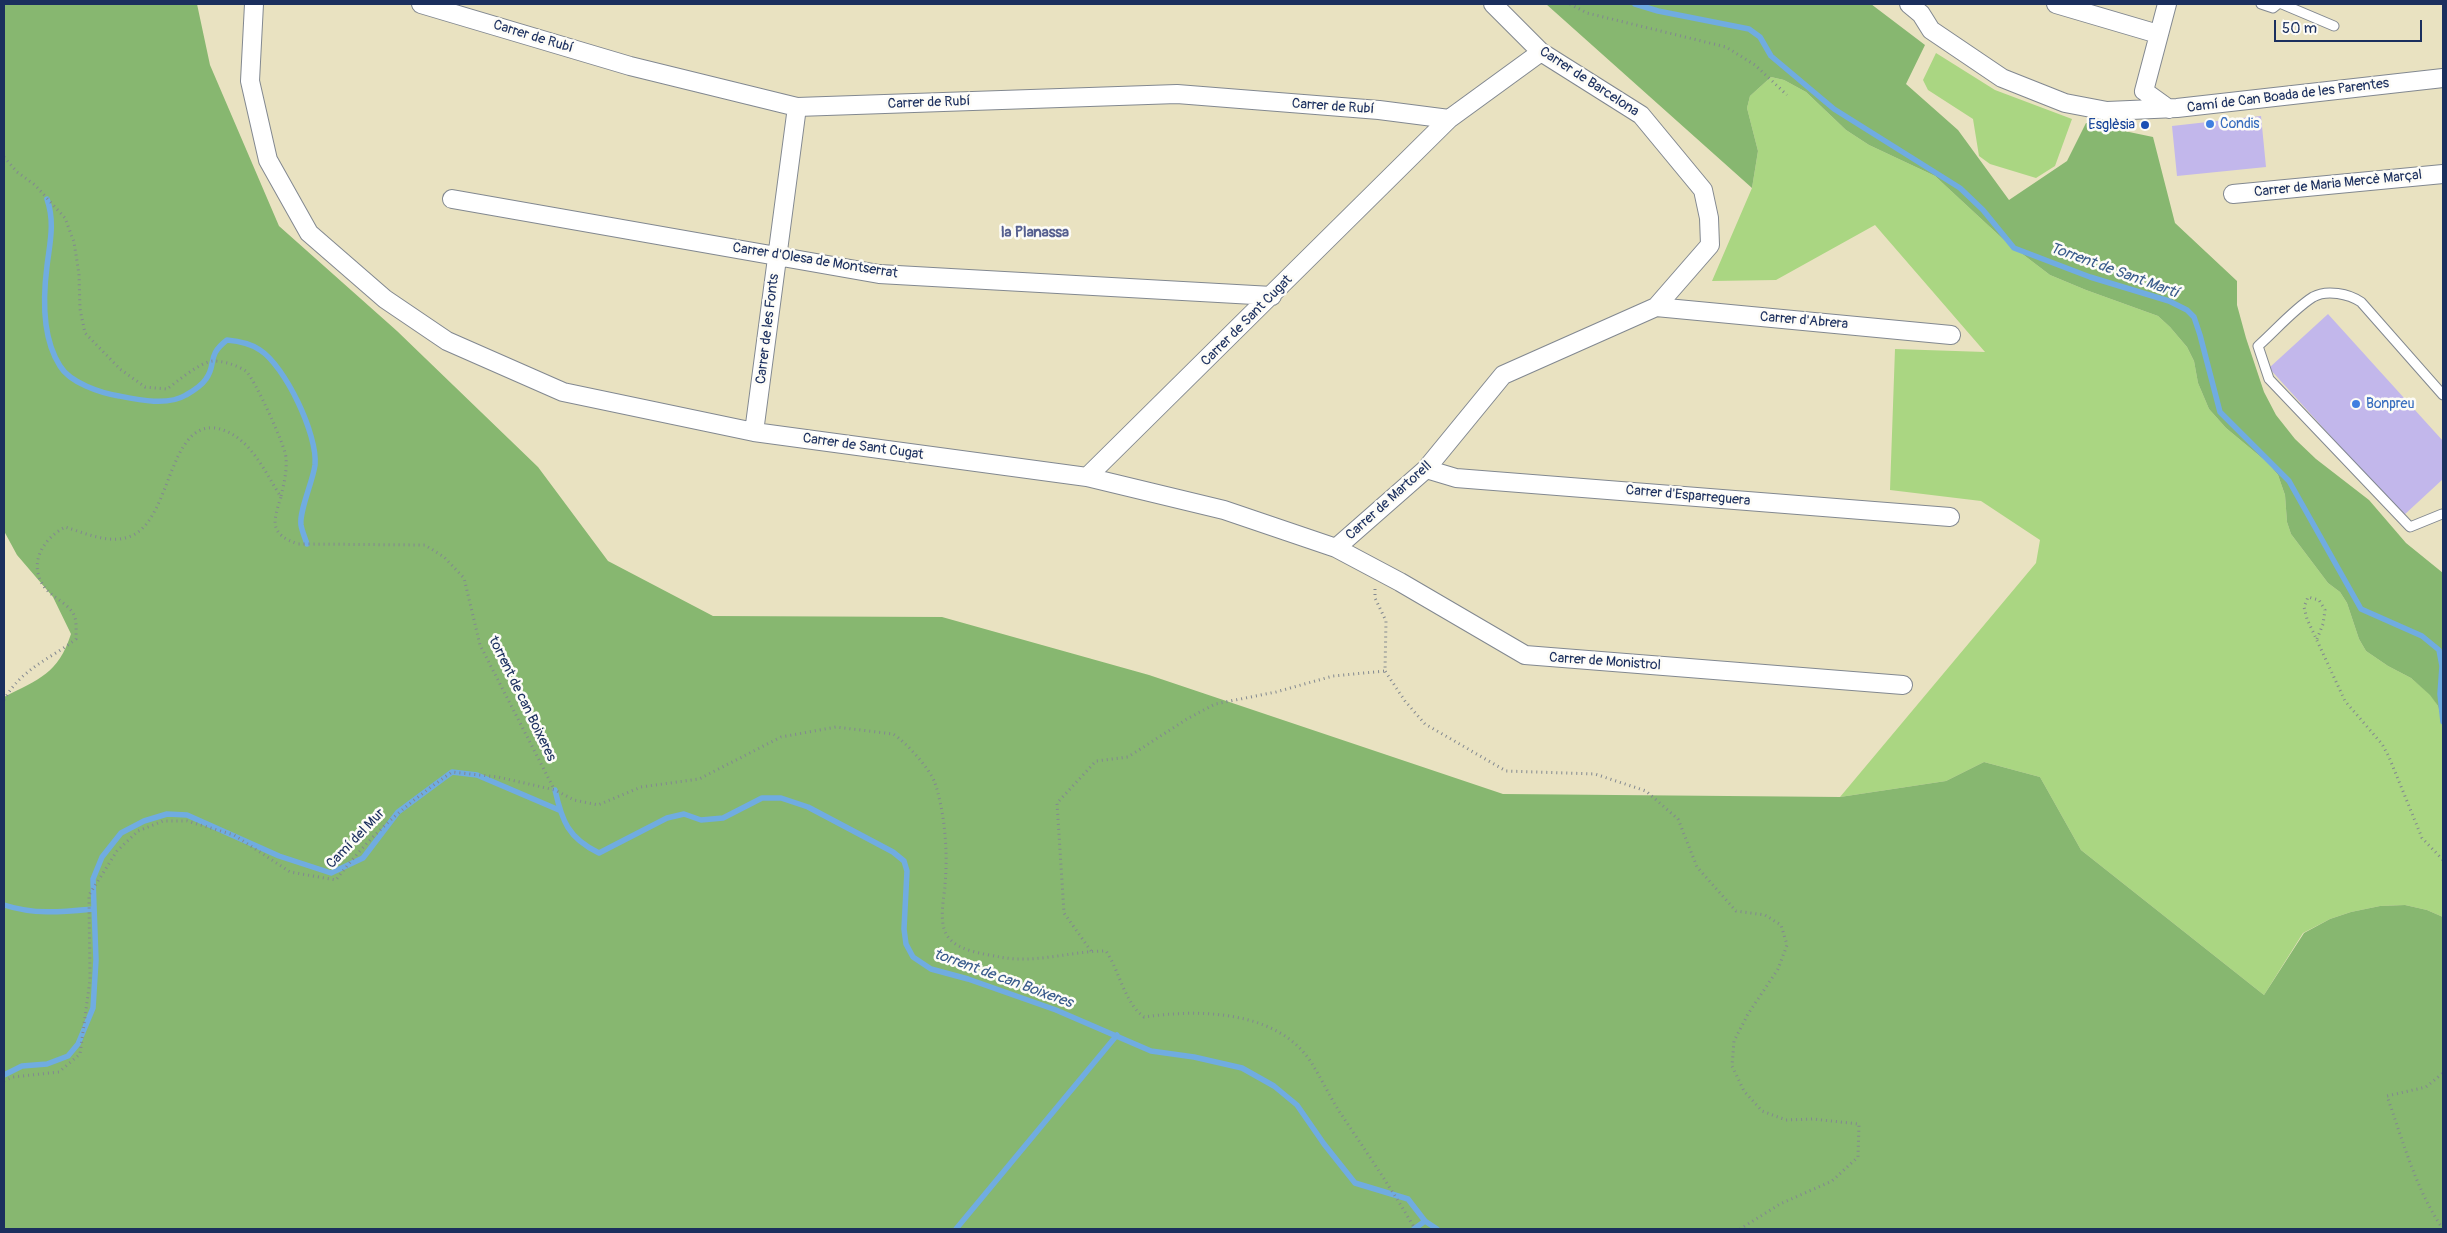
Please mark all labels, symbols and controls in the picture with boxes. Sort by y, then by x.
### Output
scale bar [2277,10,2424,42]
street label: Carrer de Rubí [491,17,575,57]
text: 50 m [2282,19,2317,38]
street label: Carrer de Barcelona [1536,44,1642,120]
street label: Camí de Can Boada de les Parentes [2186,75,2390,117]
street label: Carrer de Rubí [887,93,971,113]
street label: Carrer de Rubí [1291,96,1375,118]
place label: Condis [2220,116,2260,132]
place label: Esglèsia [2088,117,2135,133]
marker: Condis [2204,118,2216,130]
marker: Esglèsia [2139,119,2151,131]
street label: Carrer de Maria Mercè Marçal [2253,167,2423,201]
district label: la Planassa [1001,224,1069,242]
water label: Torrent de Sant Martí [2047,239,2181,303]
street label: Carrer d'Olesa de Montserrat [731,240,899,282]
street label: Carrer de Sant Cugat [1198,272,1296,370]
street label: Carrer de les Fonts [753,273,783,385]
street label: Carrer d'Abrera [1759,309,1849,333]
place label: Bonpreu [2366,396,2414,412]
marker: Bonpreu [2350,398,2362,410]
street label: Carrer de Sant Cugat [801,430,925,464]
street label: Carrer de Martorell [1343,458,1435,544]
street label: Carrer d'Esparreguera [1625,482,1751,510]
street label: torrent de can Boixeres [484,634,560,764]
street label: Carrer de Monistrol [1549,650,1661,674]
street label: Camí del Mur [323,805,389,873]
water label: torrent de can Boixeres [931,945,1075,1013]

